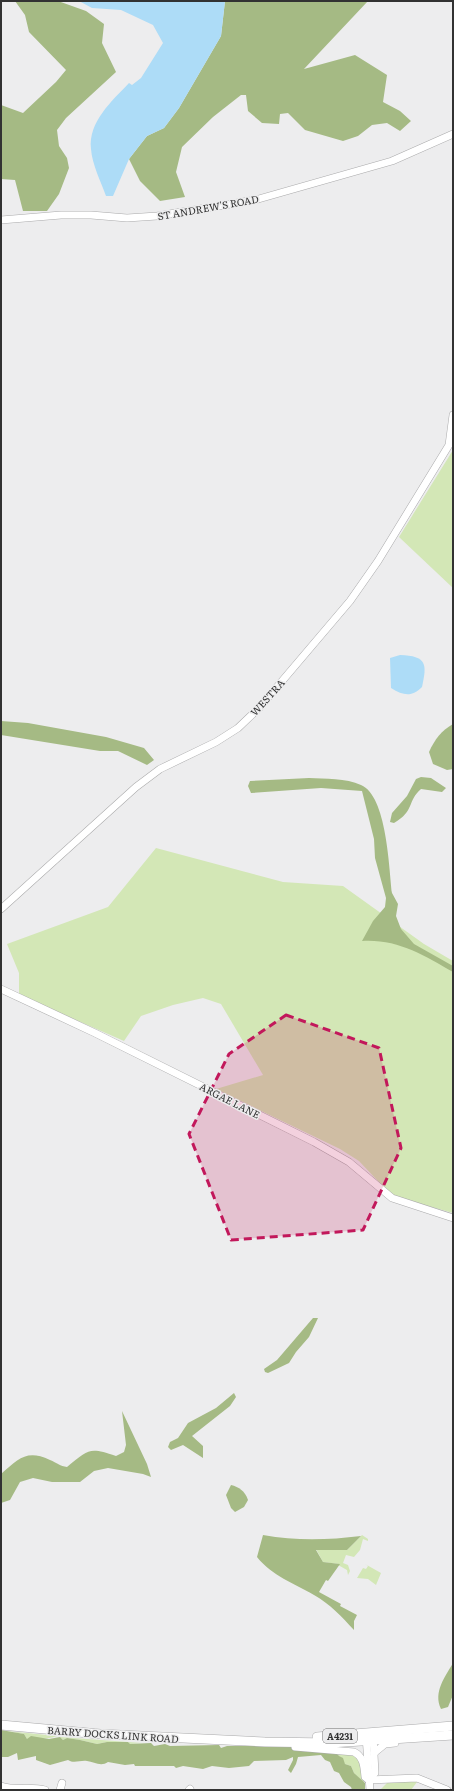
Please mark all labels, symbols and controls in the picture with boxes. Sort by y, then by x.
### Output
street label: ST ANDREW'S ROAD [156,191,260,223]
street label: WESTRA [246,675,288,719]
street label: ARGAE LANE [197,1078,263,1122]
street label: BARRY DOCKS LINK ROAD [47,1722,180,1746]
road number: A4231 [323,1729,357,1743]

